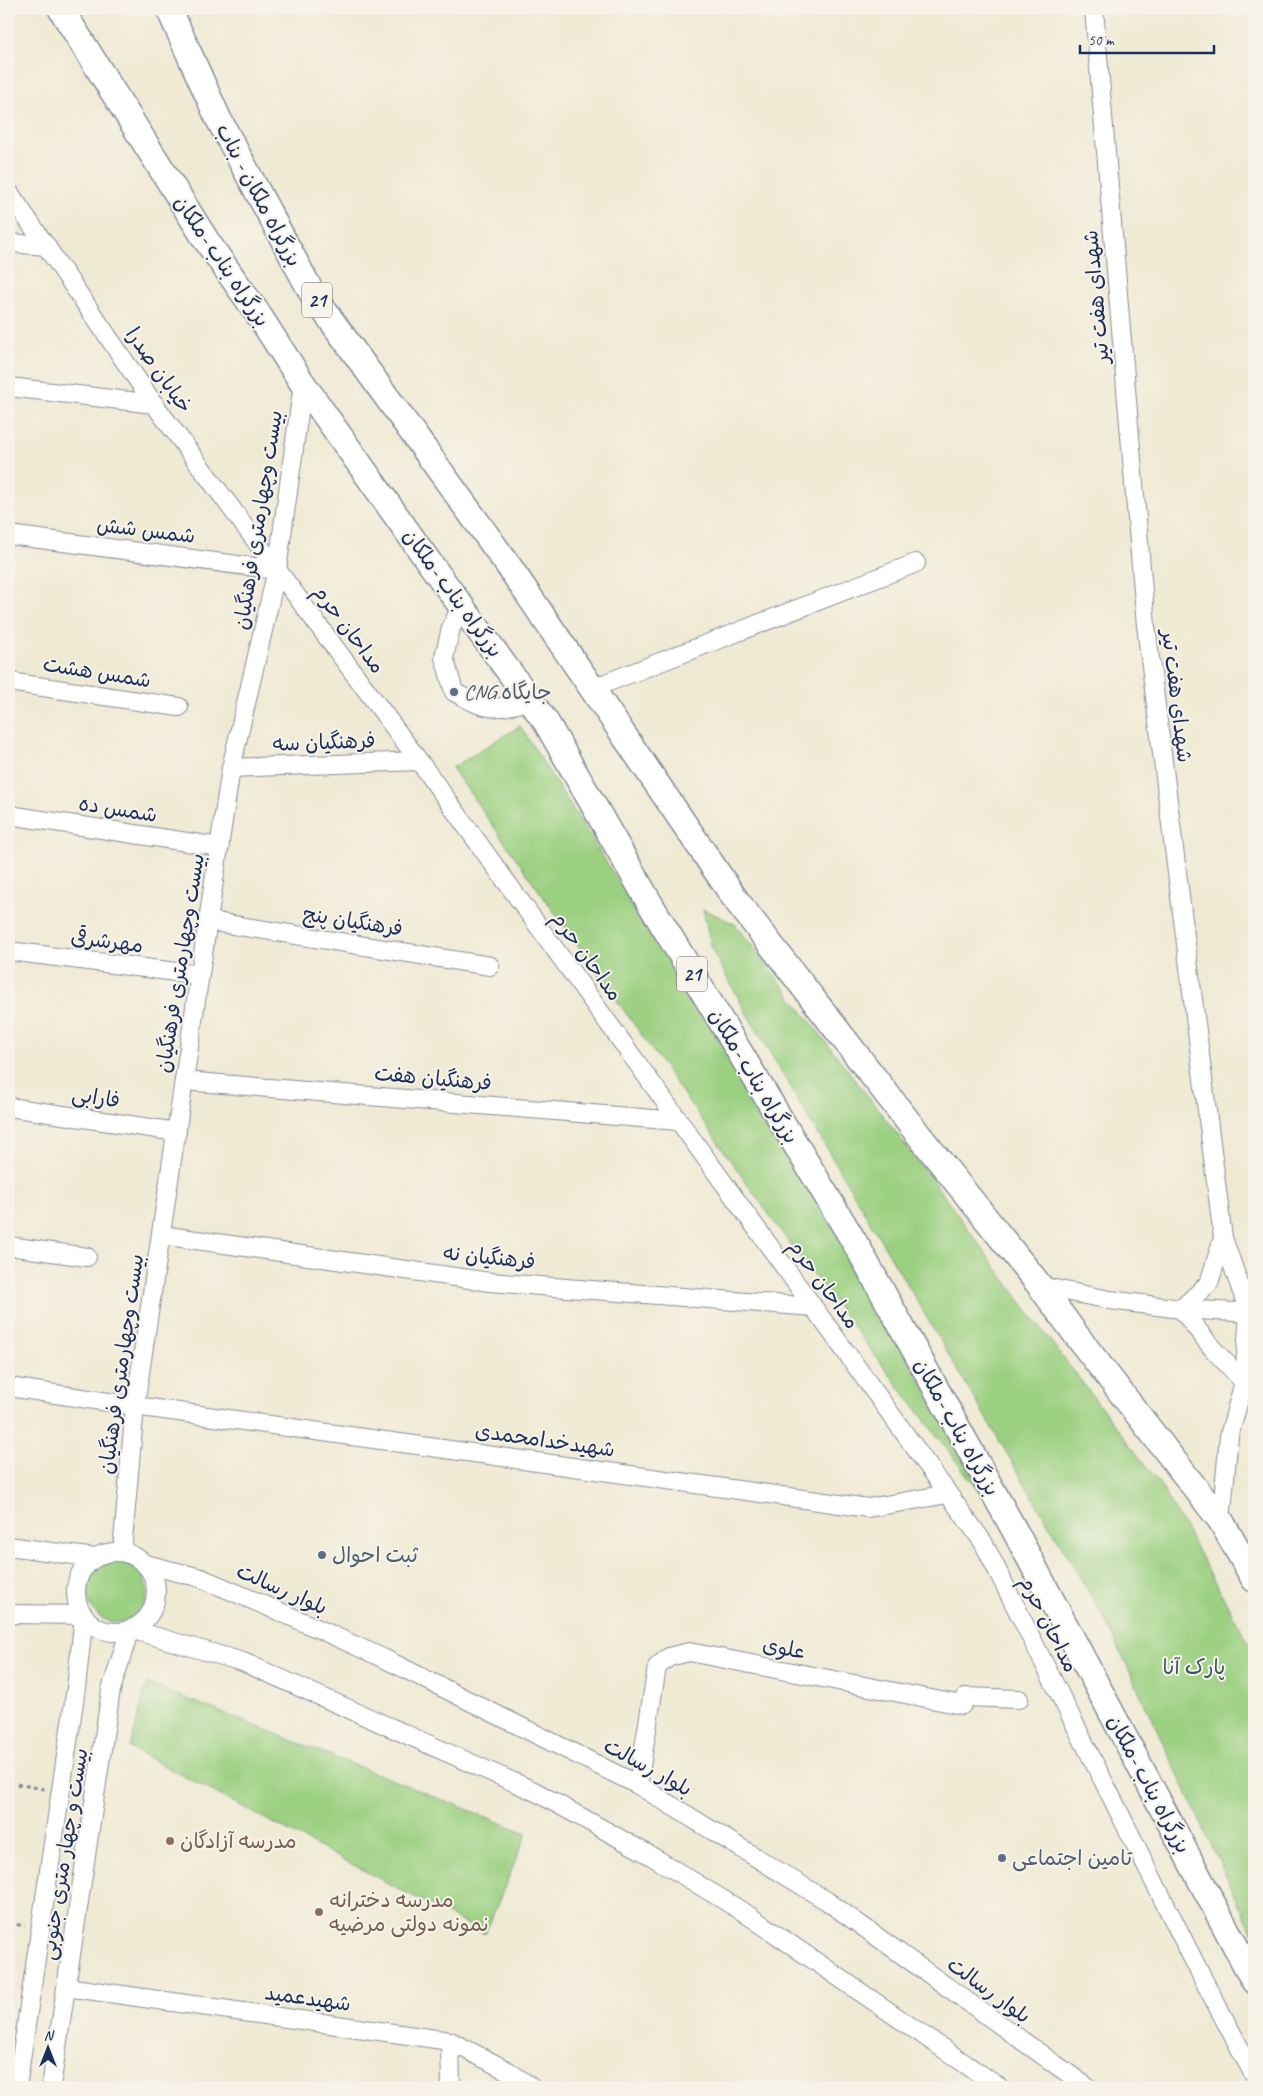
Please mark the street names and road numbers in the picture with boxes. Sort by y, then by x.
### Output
street label: بزرگراه ملکان - بناب [210,119,308,271]
street label: بزرگراه بناب -ملکان [168,190,276,332]
street label: شهدای هفت تیر [1077,229,1115,367]
road number: 21 [302,282,332,318]
street label: خیابان صدرا [120,322,198,418]
street label: بیست وچهارمتری فرهنگیان [228,408,288,632]
street label: شمس شش [95,511,197,549]
street label: بزرگراه بناب -ملکان [397,523,509,663]
street label: مداحان حرم [305,579,391,680]
street label: شهدای هفت تیر [1156,626,1198,764]
street label: شمس هشت [41,651,153,693]
street label: فرهنگیان سه [272,727,376,757]
street label: شمس ده [77,790,159,828]
street label: بیست وچهارمتری فرهنگیان [150,851,210,1075]
street label: فرهنگیان پنج [301,900,405,943]
street label: مداحان حرم [543,906,628,1008]
street label: مهرشرقی [69,924,145,958]
road number: 21 [677,956,707,992]
street label: بزرگراه بناب -ملکان [703,1004,805,1148]
street label: فرهنگیان هفت [373,1060,493,1096]
street label: فارابی [70,1080,122,1115]
street label: مداحان حرم [780,1234,865,1336]
street label: فرهنگیان نه [441,1239,537,1275]
street label: بیست وچهارمتری فرهنگیان [93,1252,149,1476]
street label: بزرگراه بناب -ملکان [909,1354,1005,1500]
street label: شهیدخدامحمدی [473,1417,617,1463]
street label: بلوار رسالت [232,1557,332,1621]
street label: مداحان حرم [1011,1571,1084,1678]
street label: علوی [760,1631,808,1666]
street label: بزرگراه بناب -ملکان [1102,1710,1196,1858]
street label: بلوار رسالت [599,1732,697,1802]
street label: بیست و چهار متری جنوبی [34,1746,95,1962]
street label: بلوار رسالت [942,1951,1036,2029]
street label: شهیدعمید [263,1979,353,2017]

